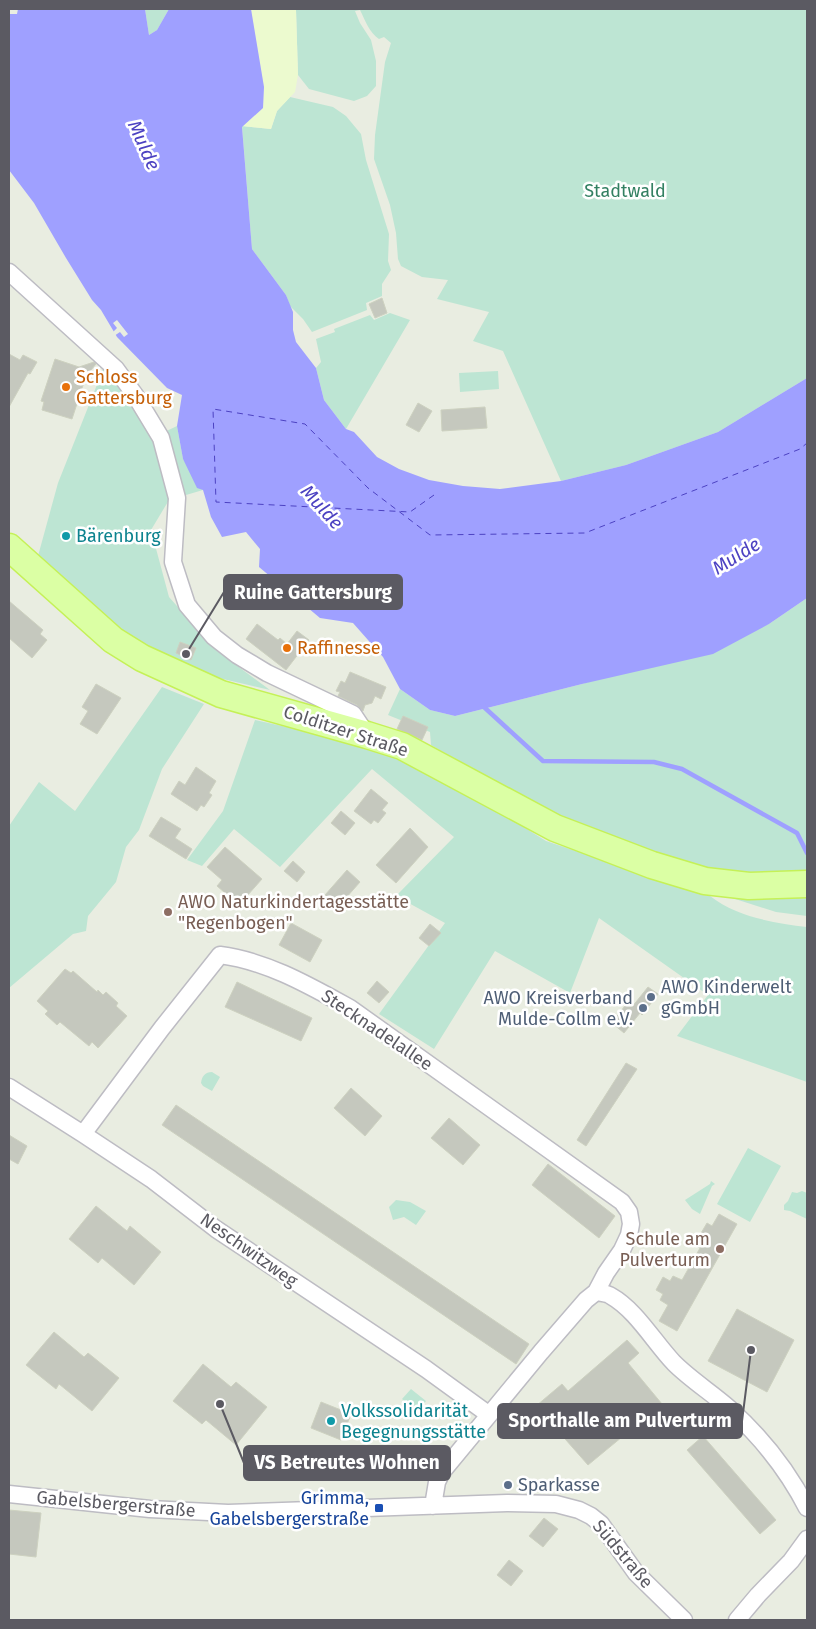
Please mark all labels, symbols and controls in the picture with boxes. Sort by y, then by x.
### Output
water label: Mulde [123,117,165,174]
park label: Stadtwald [584,180,666,202]
place label: Schloss Gattersburg [76,366,173,409]
marker: Schloss Gattersburg [60,381,72,393]
water label: Mulde [296,480,348,534]
place label: Bärenburg [76,525,161,547]
marker: Bärenburg [60,530,72,542]
water label: Mulde [708,532,764,580]
callout: Ruine Gattersburg [224,575,402,609]
text: Ruine Gattersburg [234,581,393,604]
place label: Raffinesse [297,637,381,659]
marker: Raffinesse [281,642,293,654]
street label: Colditzer Straße [281,700,411,762]
place label: AWO Naturkindertagesstätte "Regenbogen" [178,891,409,934]
marker: AWO Naturkindertagesstätte "Regenbogen" [162,906,174,918]
place label: AWO Kinderwelt gGmbH [661,976,792,1019]
street label: Stecknadelallee [317,985,437,1075]
place label: AWO Kreisverband Mulde-Collm e.V. [483,987,633,1030]
marker: AWO Kinderwelt gGmbH [645,991,657,1003]
marker: AWO Kreisverband Mulde-Collm e.V. [637,1002,649,1014]
street label: Neschwitzweg [196,1208,303,1292]
place label: Schule am Pulverturm [620,1228,710,1271]
marker: Schule am Pulverturm [714,1243,726,1255]
place label: Volkssolidarität Begegnungsstätte [341,1400,486,1443]
callout: Sporthalle am Pulverturm [498,1404,742,1438]
text: Sporthalle am Pulverturm [508,1409,732,1432]
marker: Volkssolidarität Begegnungsstätte [325,1415,337,1427]
callout: VS Betreutes Wohnen [244,1446,450,1480]
text: VS Betreutes Wohnen [253,1451,440,1474]
place label: Sparkasse [518,1474,600,1496]
marker: Sparkasse [502,1479,514,1491]
street label: Gabelsbergerstraße [36,1486,196,1522]
place label: Grimma, Gabelsbergerstraße [209,1487,369,1530]
marker: Grimma, Gabelsbergerstraße [373,1502,385,1514]
street label: Südstraße [588,1515,658,1593]

